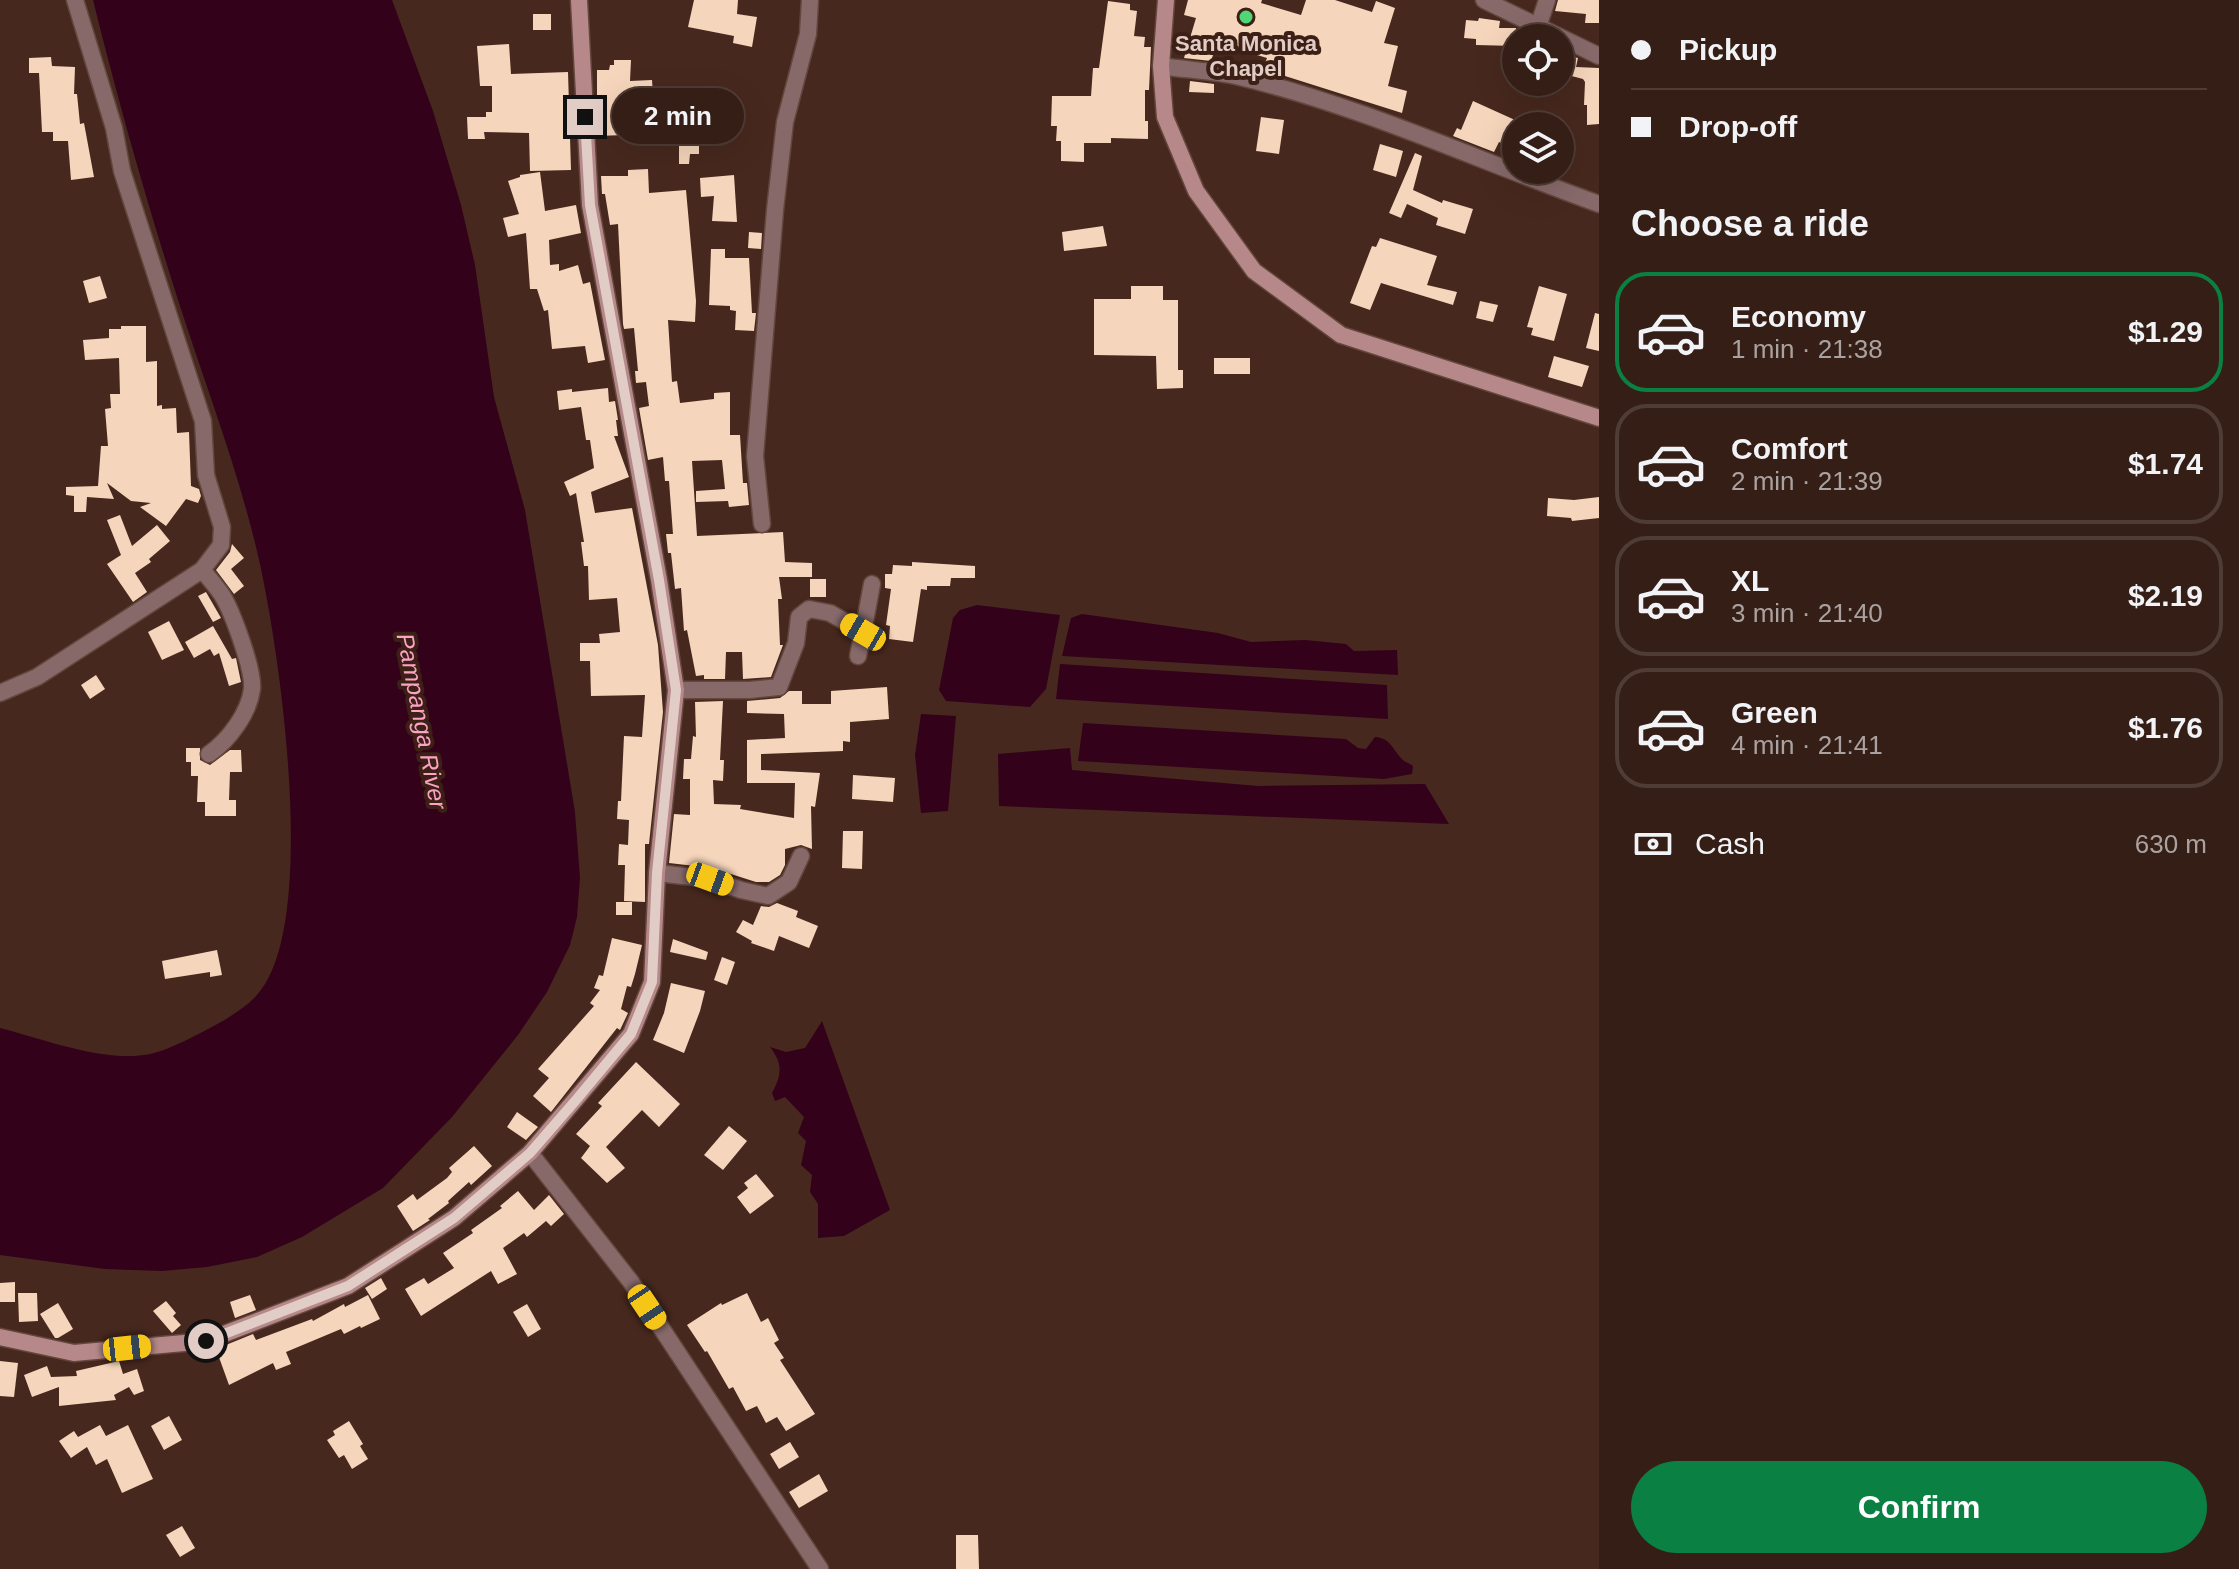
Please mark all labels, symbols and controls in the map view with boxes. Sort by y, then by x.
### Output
marker: Santa Monica Chapel [1237,8,1255,26]
map controls [1502,24,1574,184]
button: locate [1502,24,1574,96]
place label: Santa Monica Chapel [1175,31,1318,81]
text: Pickup [1679,33,1777,66]
callout: 2 min [613,89,745,145]
route end [567,99,603,135]
text: 2 min [644,101,712,131]
text: Drop-off [1679,110,1797,143]
button: layers [1502,112,1574,184]
text: Choose a ride [1631,203,1869,244]
icon: car [1635,296,1707,368]
text: Economy [1731,300,1866,333]
text: $1.29 [2128,315,2203,348]
text: 1 min · 21:38 [1731,334,1883,364]
icon: car [1635,428,1707,500]
text: Comfort [1731,432,1848,465]
text: $1.74 [2128,447,2203,480]
text: 2 min · 21:39 [1731,466,1883,496]
icon: car [1635,560,1707,632]
text: XL [1731,564,1769,597]
text: $2.19 [2128,579,2203,612]
text: 3 min · 21:40 [1731,598,1883,628]
car [836,610,890,654]
water label: Pampanga River [392,631,452,812]
icon: car [1635,692,1707,764]
text: Green [1731,696,1818,729]
text: $1.76 [2128,711,2203,744]
text: 4 min · 21:41 [1731,730,1883,760]
icon: cash [1631,822,1675,866]
text: Cash [1695,827,1765,860]
text: 630 m [2135,829,2207,859]
car [683,860,737,898]
car [624,1280,670,1334]
route start [188,1323,224,1359]
car [102,1334,152,1362]
button: Confirm [1631,1461,2207,1553]

